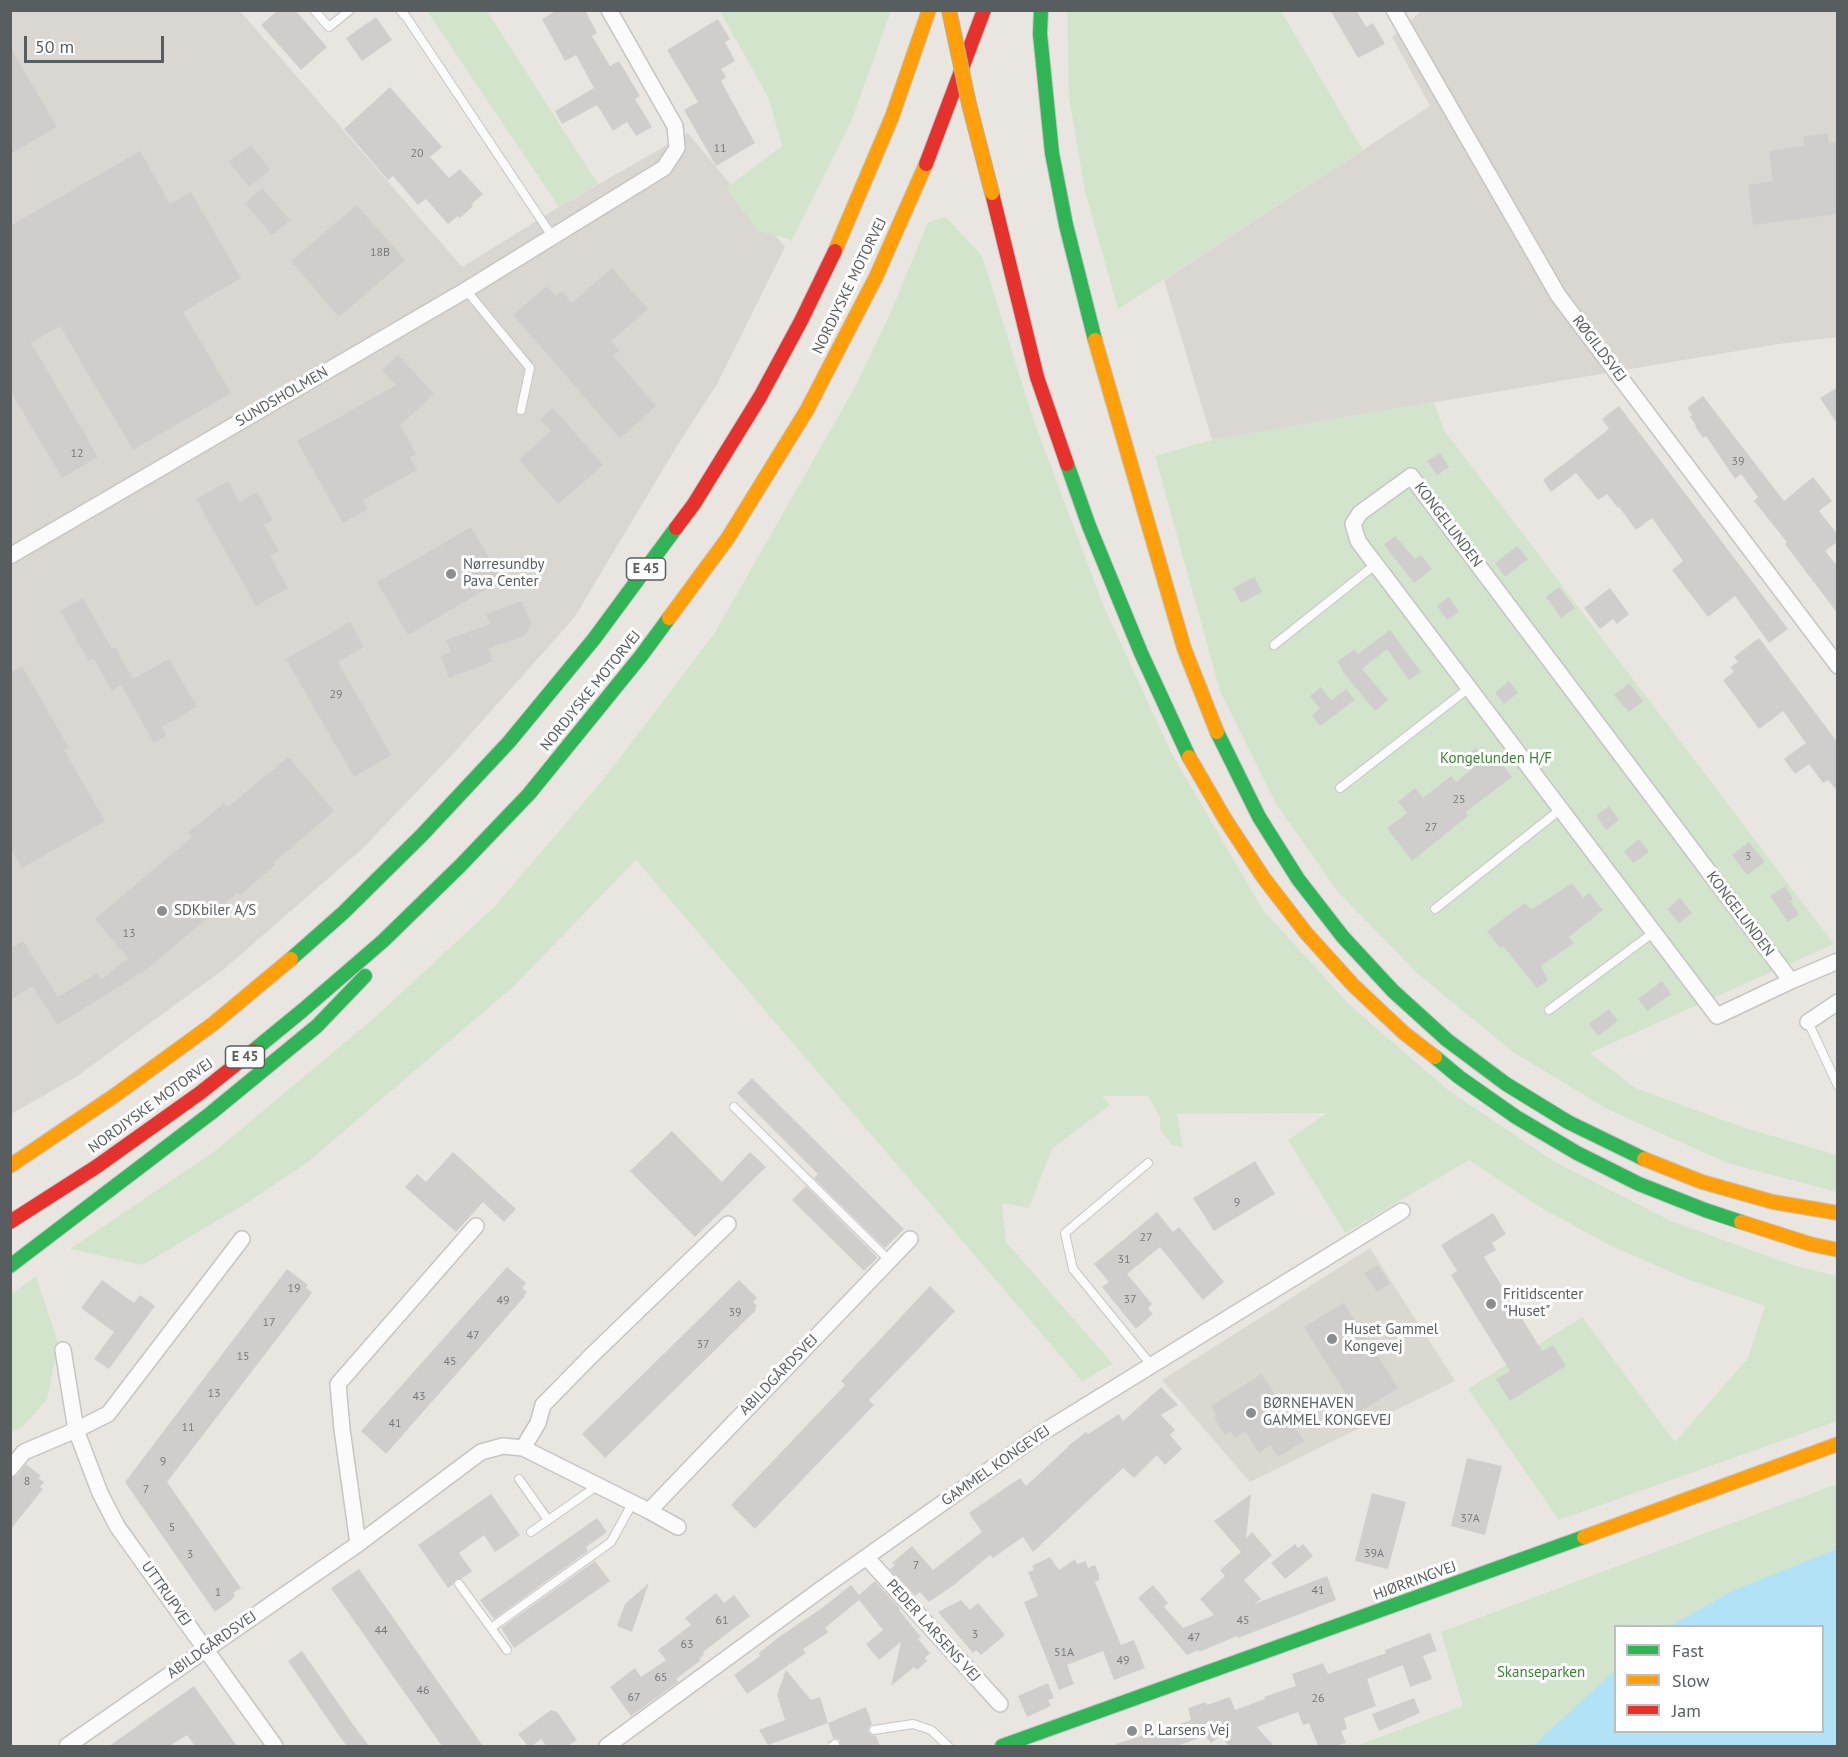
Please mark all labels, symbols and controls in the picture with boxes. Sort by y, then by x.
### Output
scale bar [27,24,166,62]
text: 50 m [35,35,74,58]
house number: 11 [713,142,727,156]
house number: 20 [410,147,424,161]
street label: NORDJYSKE MOTORVEJ [809,215,891,357]
house number: 18B [370,246,390,260]
street label: RØGILDSVEJ [1568,312,1630,386]
street label: SUNDSHOLMEN [233,363,331,431]
house number: 12 [70,447,84,461]
house number: 39 [1731,455,1745,469]
street label: KONGELUNDEN [1410,479,1486,571]
place label: Nørresundby Pava Center [463,556,545,591]
road number: E 45 [626,558,666,580]
marker: Nørresundby Pava Center [444,567,458,581]
street label: NORDJYSKE MOTORVEJ [537,627,645,755]
house number: 29 [329,688,343,702]
park label: Kongelunden H/F [1440,750,1552,768]
house number: 25 [1452,793,1466,807]
house number: 27 [1424,821,1438,835]
house number: 3 [1745,850,1751,864]
street label: KONGELUNDEN [1702,868,1778,960]
place label: SDKbiler A/S [174,902,256,920]
marker: SDKbiler A/S [155,904,169,918]
house number: 13 [122,927,136,941]
road number: E 45 [226,1046,264,1068]
street label: NORDJYSKE MOTORVEJ [85,1055,217,1157]
house number: 9 [1234,1196,1240,1210]
house number: 27 [1139,1231,1153,1245]
house number: 31 [1117,1253,1131,1267]
house number: 19 [287,1282,301,1296]
place label: Fritidscenter "Huset" [1503,1286,1583,1321]
house number: 37 [1123,1293,1137,1307]
house number: 49 [496,1294,510,1308]
marker: Fritidscenter "Huset" [1484,1297,1498,1311]
house number: 39 [728,1306,742,1320]
house number: 17 [262,1316,276,1330]
place label: Huset Gammel Kongevej [1344,1321,1438,1356]
house number: 47 [466,1329,480,1343]
street label: ABILDGÅRDSVEJ [736,1331,822,1419]
marker: Huset Gammel Kongevej [1325,1332,1339,1346]
house number: 37 [696,1338,710,1352]
house number: 15 [236,1350,250,1364]
house number: 45 [443,1355,457,1369]
house number: 13 [207,1387,221,1401]
house number: 43 [412,1390,426,1404]
place label: BØRNEHAVEN GAMMEL KONGEVEJ [1263,1395,1391,1430]
marker: BØRNEHAVEN GAMMEL KONGEVEJ [1244,1406,1258,1420]
house number: 41 [388,1417,402,1431]
house number: 11 [181,1421,195,1435]
street label: GAMMEL KONGEVEJ [938,1422,1054,1510]
house number: 9 [160,1455,166,1469]
house number: 8 [24,1475,30,1489]
house number: 7 [143,1483,149,1497]
house number: 37A [1460,1512,1480,1526]
house number: 5 [169,1521,175,1535]
house number: 39A [1364,1547,1384,1561]
house number: 3 [187,1548,193,1562]
street label: UTTRUPVEJ [137,1558,195,1630]
street label: HJØRRINGVEJ [1371,1558,1459,1604]
house number: 7 [913,1559,919,1573]
street label: PEDER LARSENS VEJ [882,1576,984,1686]
house number: 41 [1311,1584,1325,1598]
house number: 1 [215,1586,221,1600]
street label: ABILDGÅRDSVEJ [164,1608,260,1682]
house number: 61 [715,1614,729,1628]
house number: 45 [1236,1614,1250,1628]
house number: 44 [374,1624,388,1638]
legend [1614,1625,1824,1733]
house number: 3 [972,1628,978,1642]
house number: 47 [1187,1631,1201,1645]
house number: 63 [680,1638,694,1652]
text: Fast [1672,1639,1704,1662]
house number: 51A [1054,1646,1074,1660]
house number: 49 [1116,1654,1130,1668]
park label: Skanseparken [1497,1664,1585,1682]
text: Slow [1672,1669,1710,1692]
house number: 65 [654,1671,668,1685]
house number: 46 [416,1684,430,1698]
house number: 67 [627,1691,641,1705]
house number: 26 [1311,1692,1325,1706]
text: Jam [1672,1699,1701,1722]
place label: P. Larsens Vej [1144,1722,1229,1740]
marker: P. Larsens Vej [1125,1724,1139,1738]

